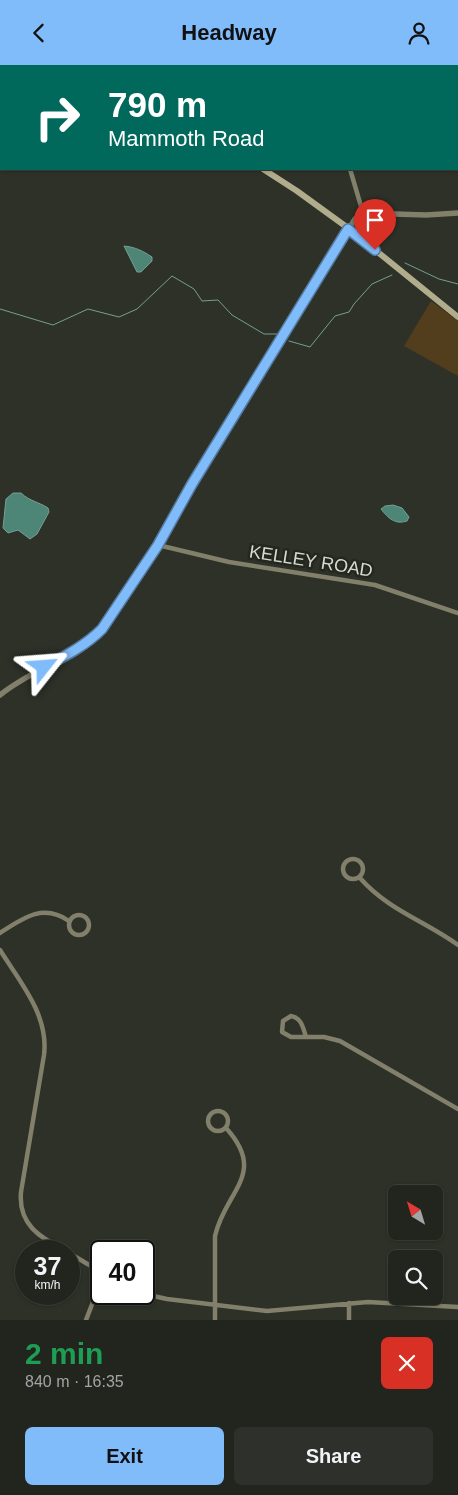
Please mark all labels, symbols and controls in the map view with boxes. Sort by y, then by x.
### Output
icon: back [25,19,53,47]
icon: person [405,19,433,47]
text: Headway [181,20,277,45]
icon: right [25,85,90,150]
text: 790 m [108,85,207,124]
text: Mammoth Road [108,126,265,151]
pin [354,199,396,250]
icon: arrive [361,206,389,234]
street label: KELLEY ROAD [248,541,374,581]
position arrow [17,640,69,692]
north arrow [388,1185,442,1240]
map controls [388,1185,443,1305]
speed limit sign: 40 [90,1240,155,1305]
button: search [388,1250,443,1305]
text: 37 [34,1252,61,1280]
text: km/h [34,1278,61,1292]
text: 2 min [25,1337,103,1370]
button: close [381,1337,433,1389]
text: 840 m · 16:35 [25,1373,124,1390]
button: Exit [25,1427,224,1485]
button: Share [234,1427,433,1485]

